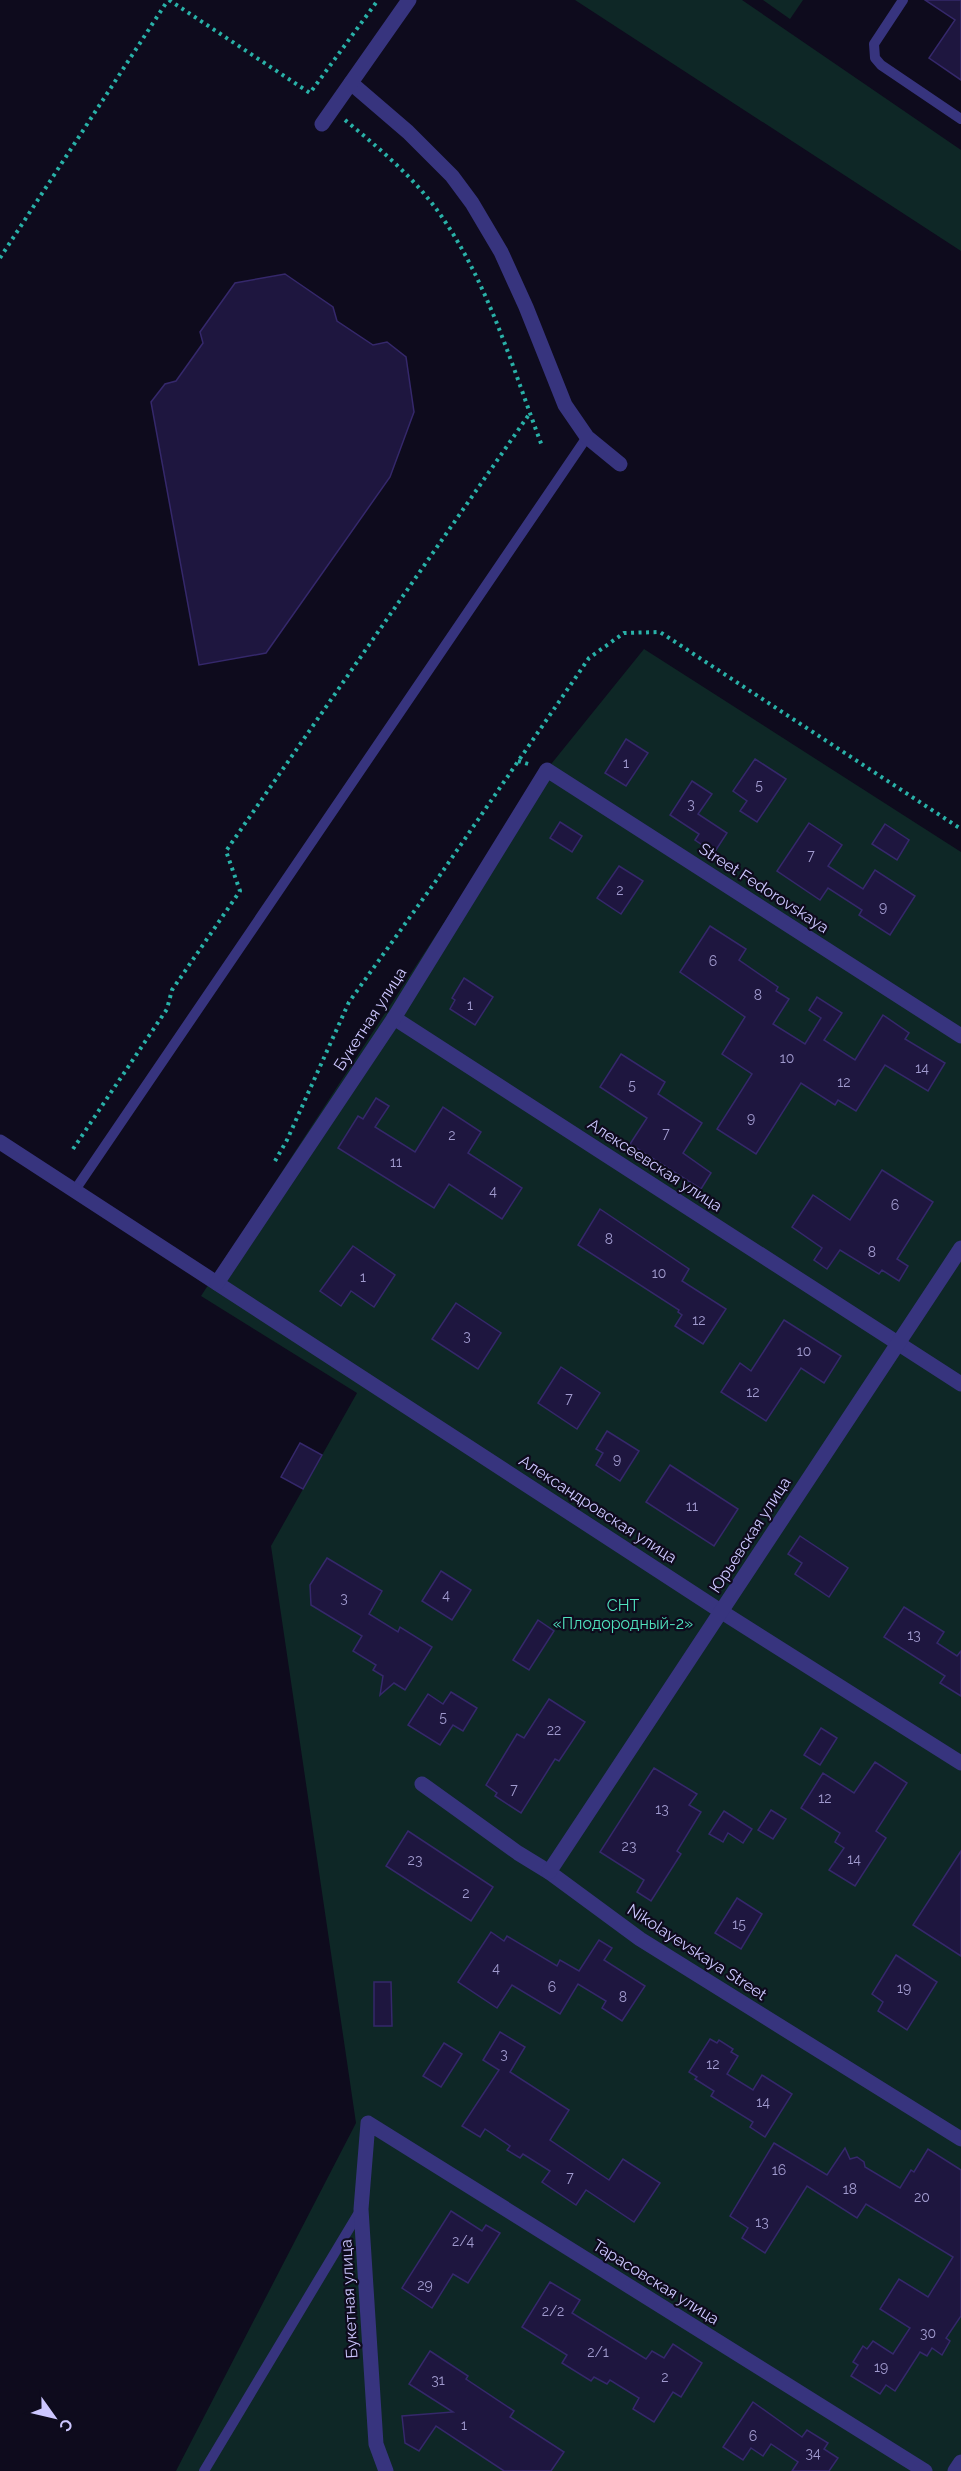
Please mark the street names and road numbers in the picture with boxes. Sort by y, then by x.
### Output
street label: Street Fedorovskaya [696,839,832,937]
street label: Букетная улица [330,964,410,1074]
street label: Алексеевская улица [584,1114,726,1216]
street label: Александровская улица [516,1451,680,1567]
street label: Юрьевская улица [705,1474,795,1596]
street label: Nikolayevskaya Street [624,1900,771,2005]
street label: Тарасовская улица [589,2235,723,2329]
street label: Букетная улица [336,2239,362,2359]

